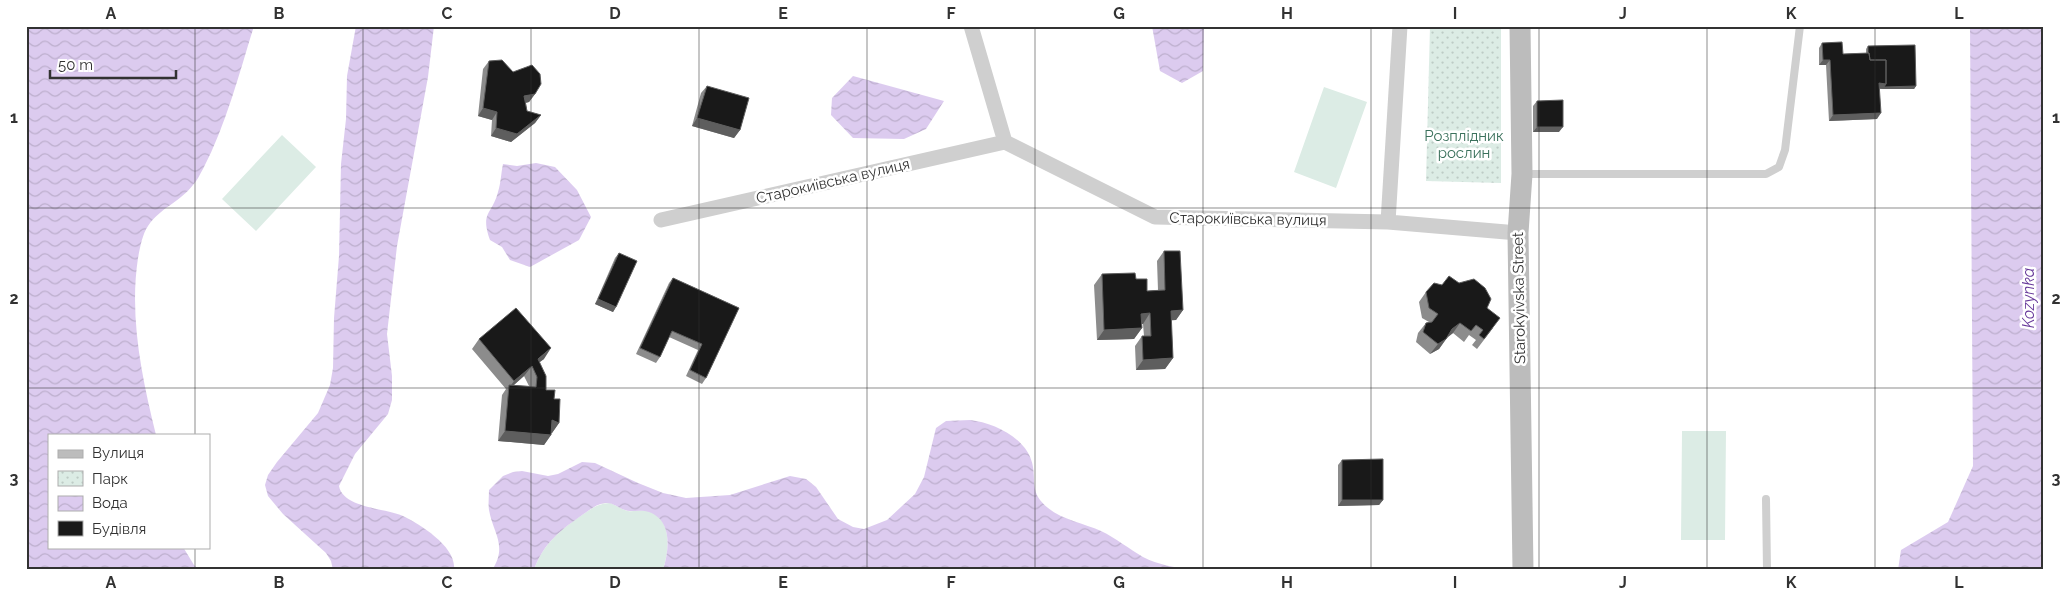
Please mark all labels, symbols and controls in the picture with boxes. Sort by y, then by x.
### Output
text: A [106,4,117,23]
text: B [274,4,285,23]
text: C [442,4,453,23]
text: D [609,4,621,23]
text: E [778,4,788,23]
text: F [946,4,956,23]
text: G [1113,4,1125,23]
text: H [1281,4,1293,23]
text: I [1453,4,1457,23]
text: J [1619,4,1627,23]
text: K [1786,4,1797,23]
text: L [1954,4,1964,23]
scale bar [50,48,176,80]
text: 50 m [58,56,93,74]
text: 1 [10,108,18,127]
text: 1 [2052,108,2060,127]
park label: Розплідник рослин [1424,127,1504,162]
street label: Старокиївська вулиця [754,155,912,207]
street label: Старокиївська вулиця [1169,209,1327,229]
street label: Starokyivska Street [1509,232,1529,364]
water label: Kozynka [2019,267,2038,328]
text: 2 [9,289,19,308]
text: 2 [2051,289,2061,308]
legend [48,434,210,548]
text: Вулиця [92,444,144,462]
text: 3 [10,469,19,488]
text: 3 [2052,469,2061,488]
text: Парк [92,470,128,488]
text: Вода [92,494,128,512]
text: Будівля [92,520,146,538]
text: A [106,573,117,592]
text: B [274,573,285,592]
text: C [442,573,453,592]
text: D [609,573,621,592]
text: E [778,573,788,592]
text: F [946,573,956,592]
text: G [1113,573,1125,592]
text: H [1281,573,1293,592]
text: I [1453,573,1457,592]
text: J [1619,573,1627,592]
text: K [1786,573,1797,592]
text: L [1954,573,1964,592]

